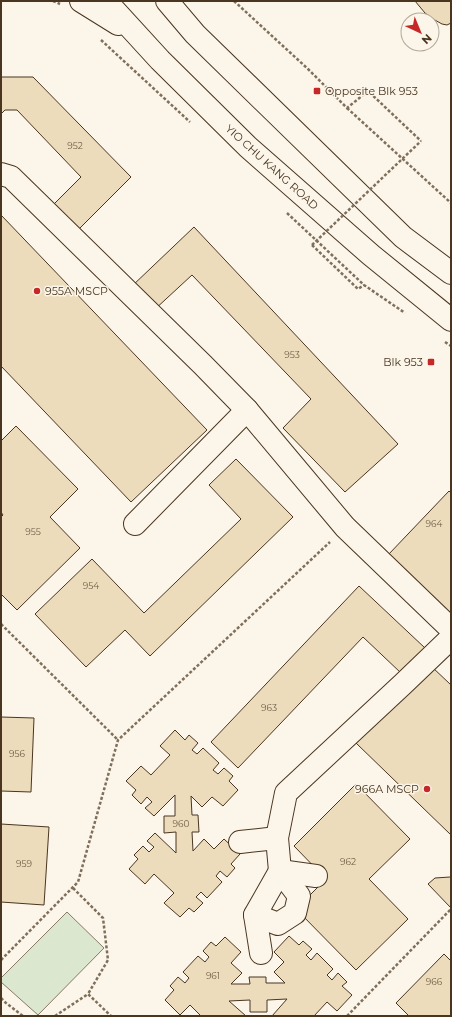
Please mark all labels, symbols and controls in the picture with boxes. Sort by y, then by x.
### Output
north arrow [400,12,440,52]
text: N [419,31,435,47]
place label: Opposite Blk 953 [325,84,418,98]
marker: Opposite Blk 953 [312,86,322,96]
street label: YIO CHU KANG ROAD [223,122,321,212]
house number: 952 [67,140,83,151]
place label: 955A MSCP [45,284,108,298]
marker: 955A MSCP [32,286,42,296]
house number: 953 [284,349,300,360]
place label: Blk 953 [383,355,423,369]
marker: Blk 953 [426,357,436,367]
house number: 964 [426,518,443,529]
house number: 955 [25,526,41,537]
house number: 954 [83,580,99,591]
house number: 963 [261,702,277,713]
house number: 956 [9,748,26,759]
place label: 966A MSCP [355,782,419,796]
marker: 966A MSCP [422,784,432,794]
house number: 960 [173,818,190,829]
house number: 962 [340,856,356,867]
house number: 959 [16,858,33,869]
house number: 961 [206,970,220,981]
house number: 966 [426,976,443,987]

